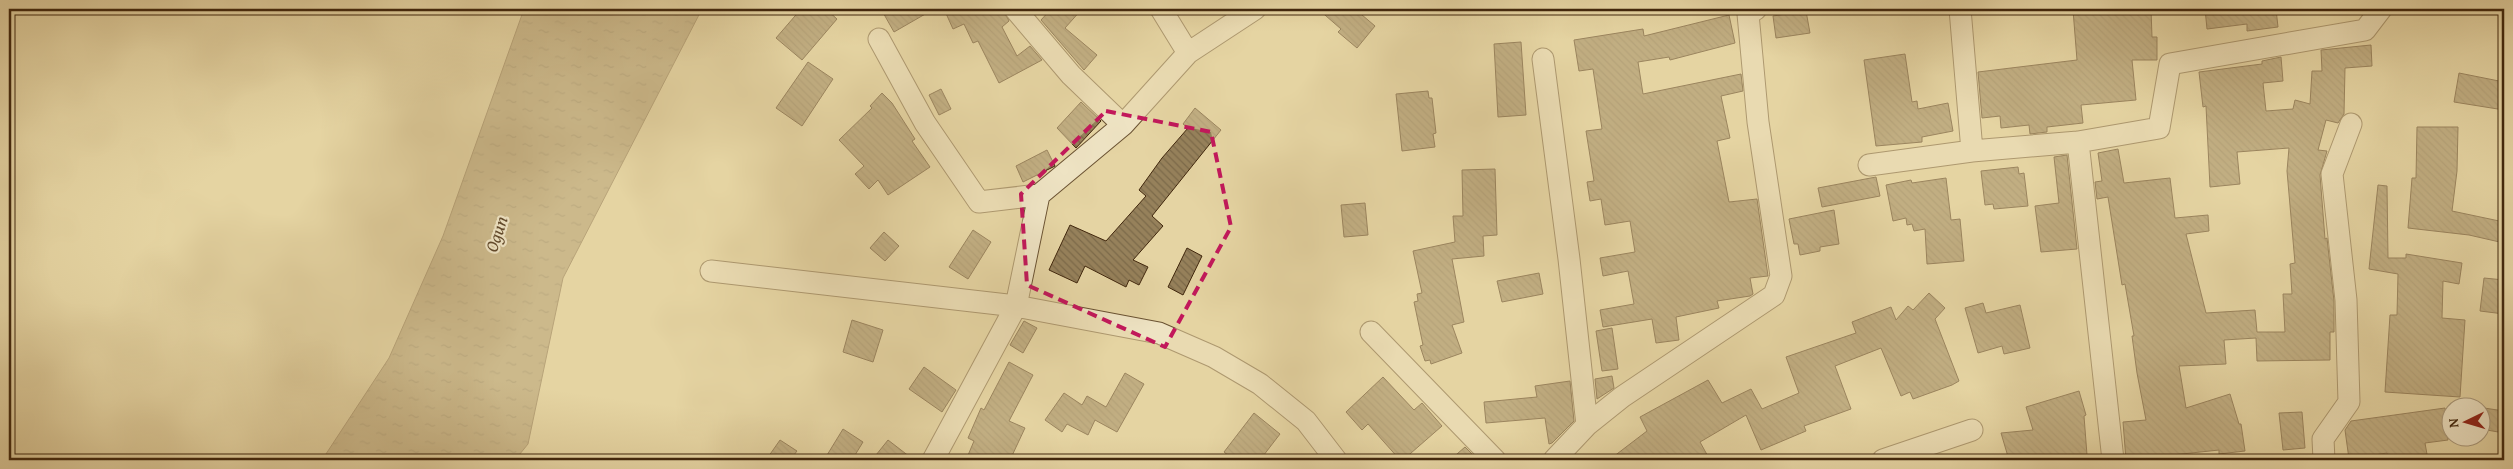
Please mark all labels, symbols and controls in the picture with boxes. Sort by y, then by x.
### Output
water label: Ogun [478,212,514,256]
north arrow [2440,396,2490,446]
text: N [2443,417,2463,429]

